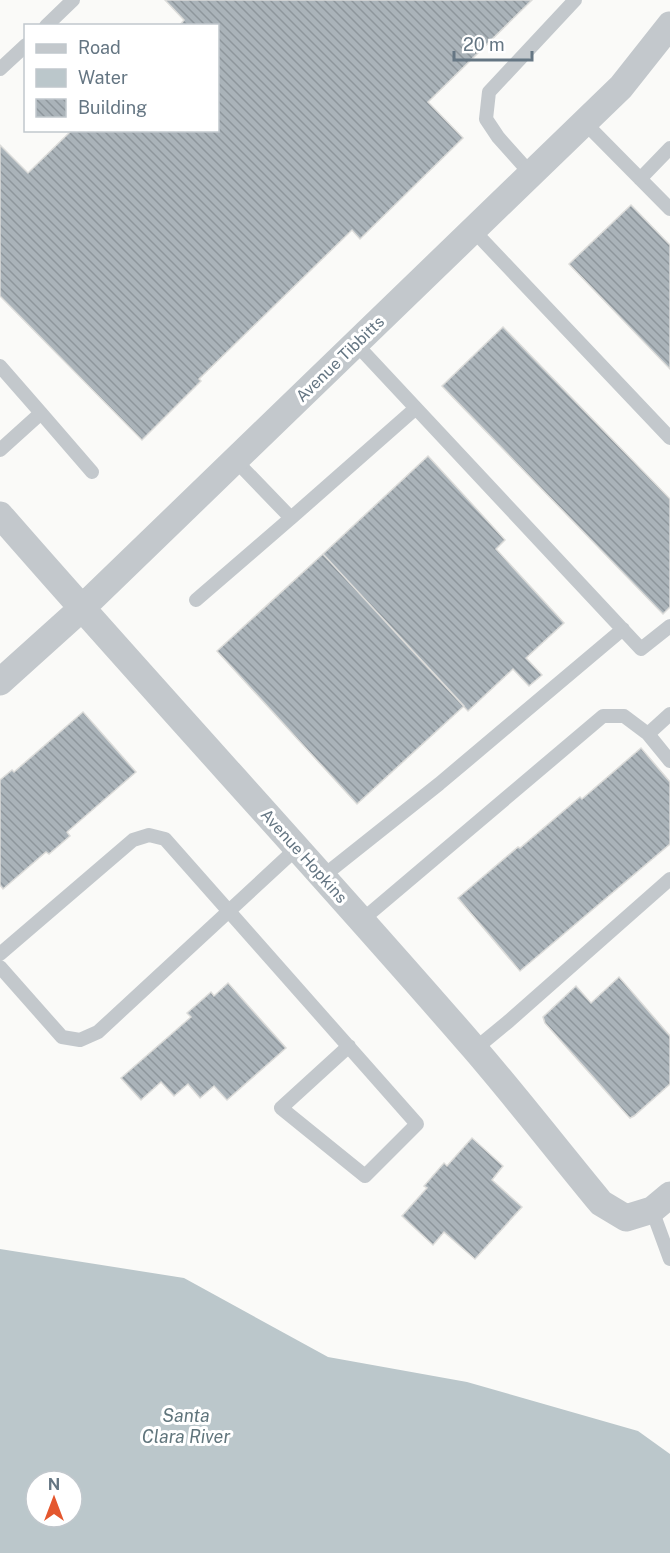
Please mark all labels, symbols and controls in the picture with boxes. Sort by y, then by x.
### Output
legend [24,24,219,132]
scale bar [454,24,532,62]
text: 20 m [463,34,505,55]
text: Road [78,37,121,58]
text: Water [78,67,128,88]
text: Building [78,97,147,118]
street label: Avenue Tibbitts [292,312,388,406]
street label: Avenue Hopkins [257,805,351,907]
water label: Santa Clara River [142,1405,230,1447]
north arrow [24,1469,84,1529]
text: N [48,1475,60,1494]

